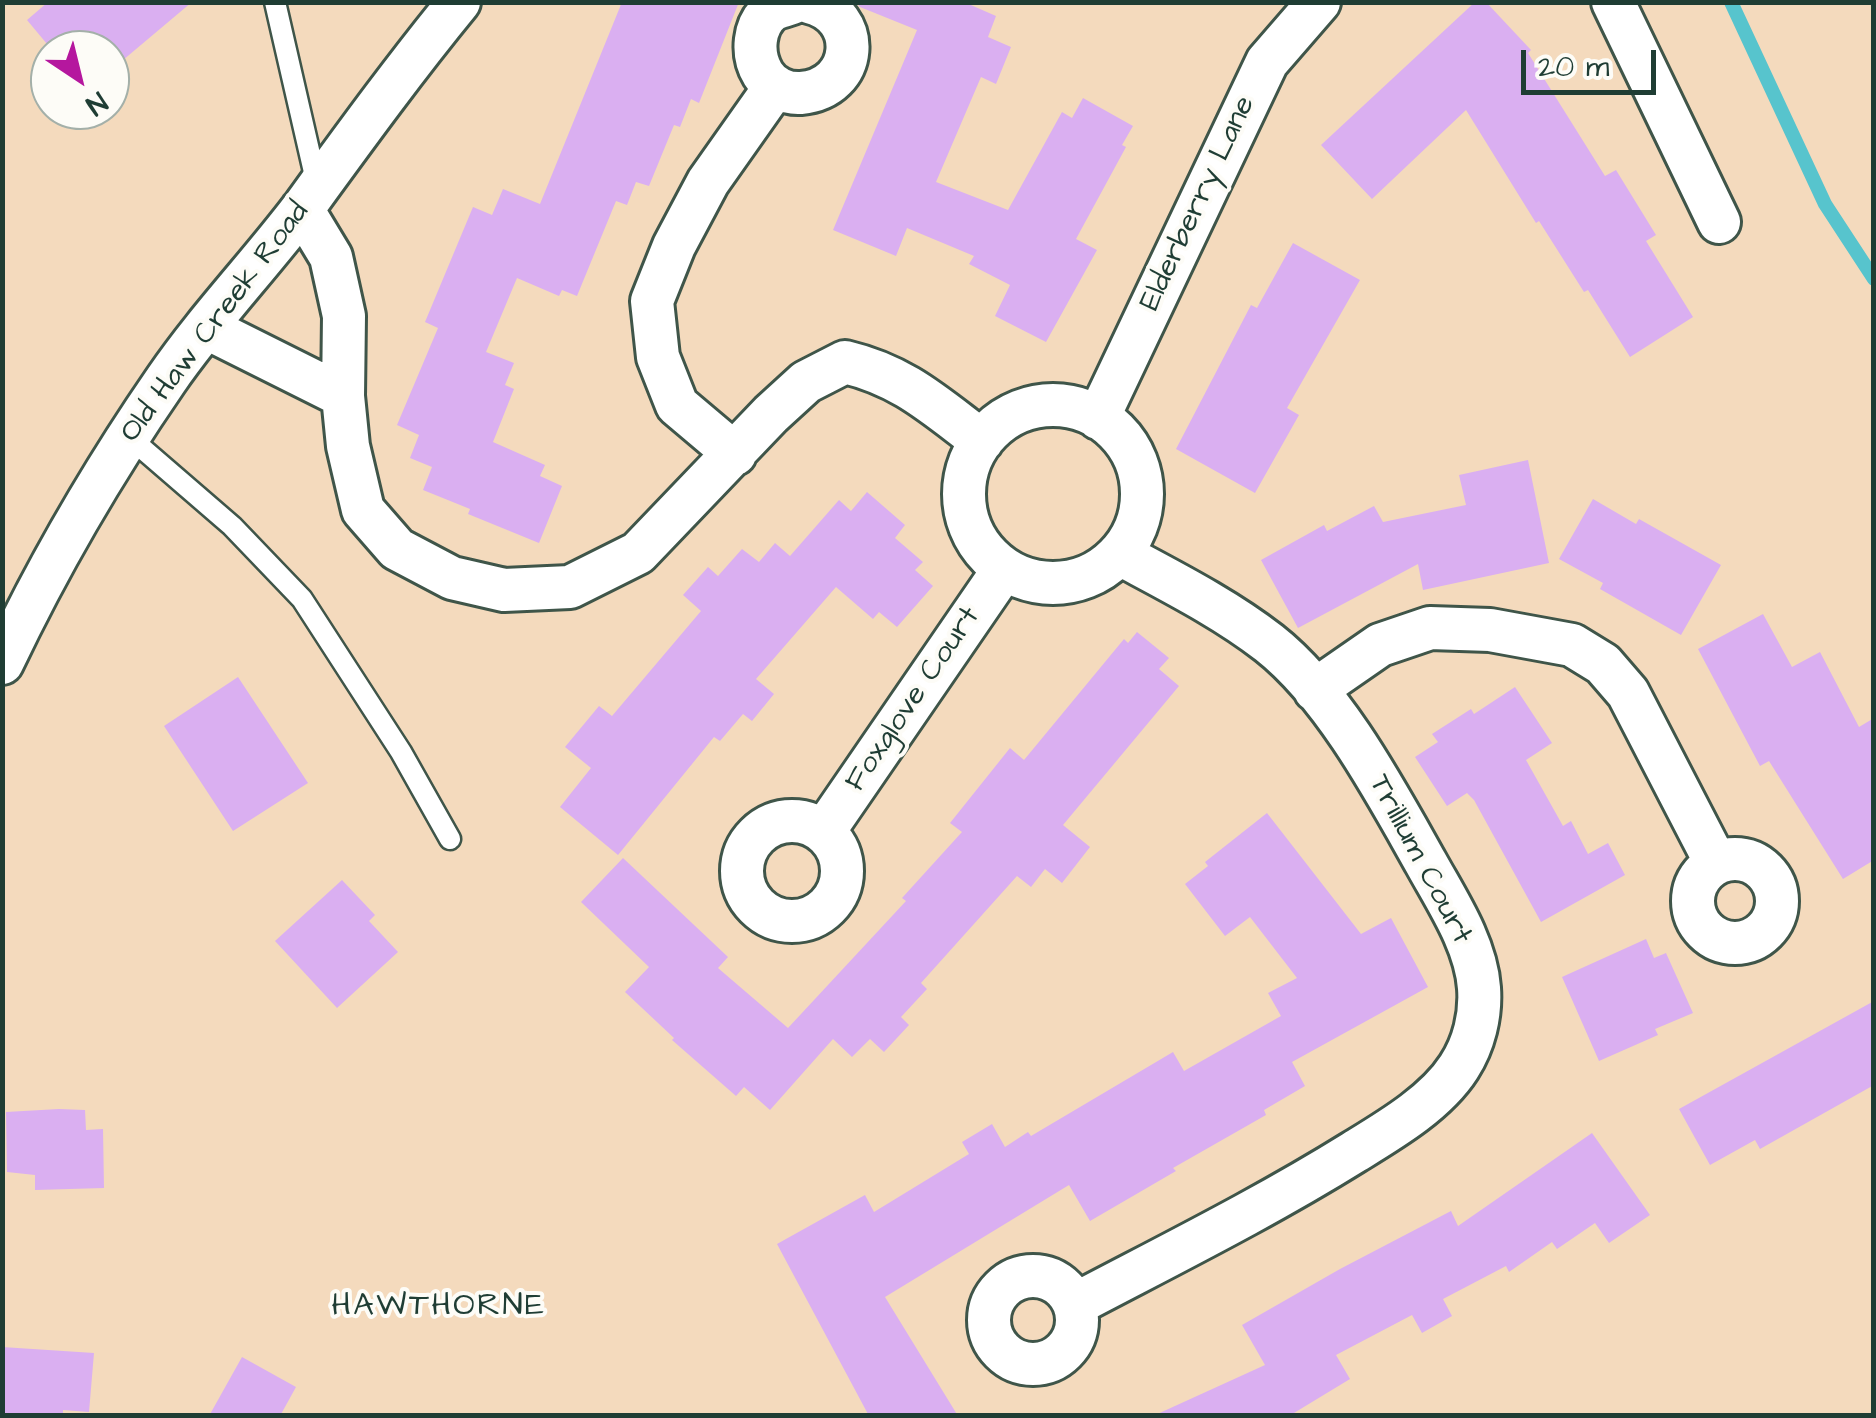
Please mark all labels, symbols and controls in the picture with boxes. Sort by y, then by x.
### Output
north arrow [30,30,130,130]
scale bar [1526,30,1661,92]
text: 20 m [1538,46,1609,88]
text: N [78,82,115,124]
street label: Elderberry Lane [1134,91,1264,317]
street label: Old Haw Creek Road [114,196,318,450]
street label: Foxglove Court [839,601,989,799]
street label: Trillium Court [1359,769,1479,951]
district label: HAWTHORNE [331,1288,547,1326]

